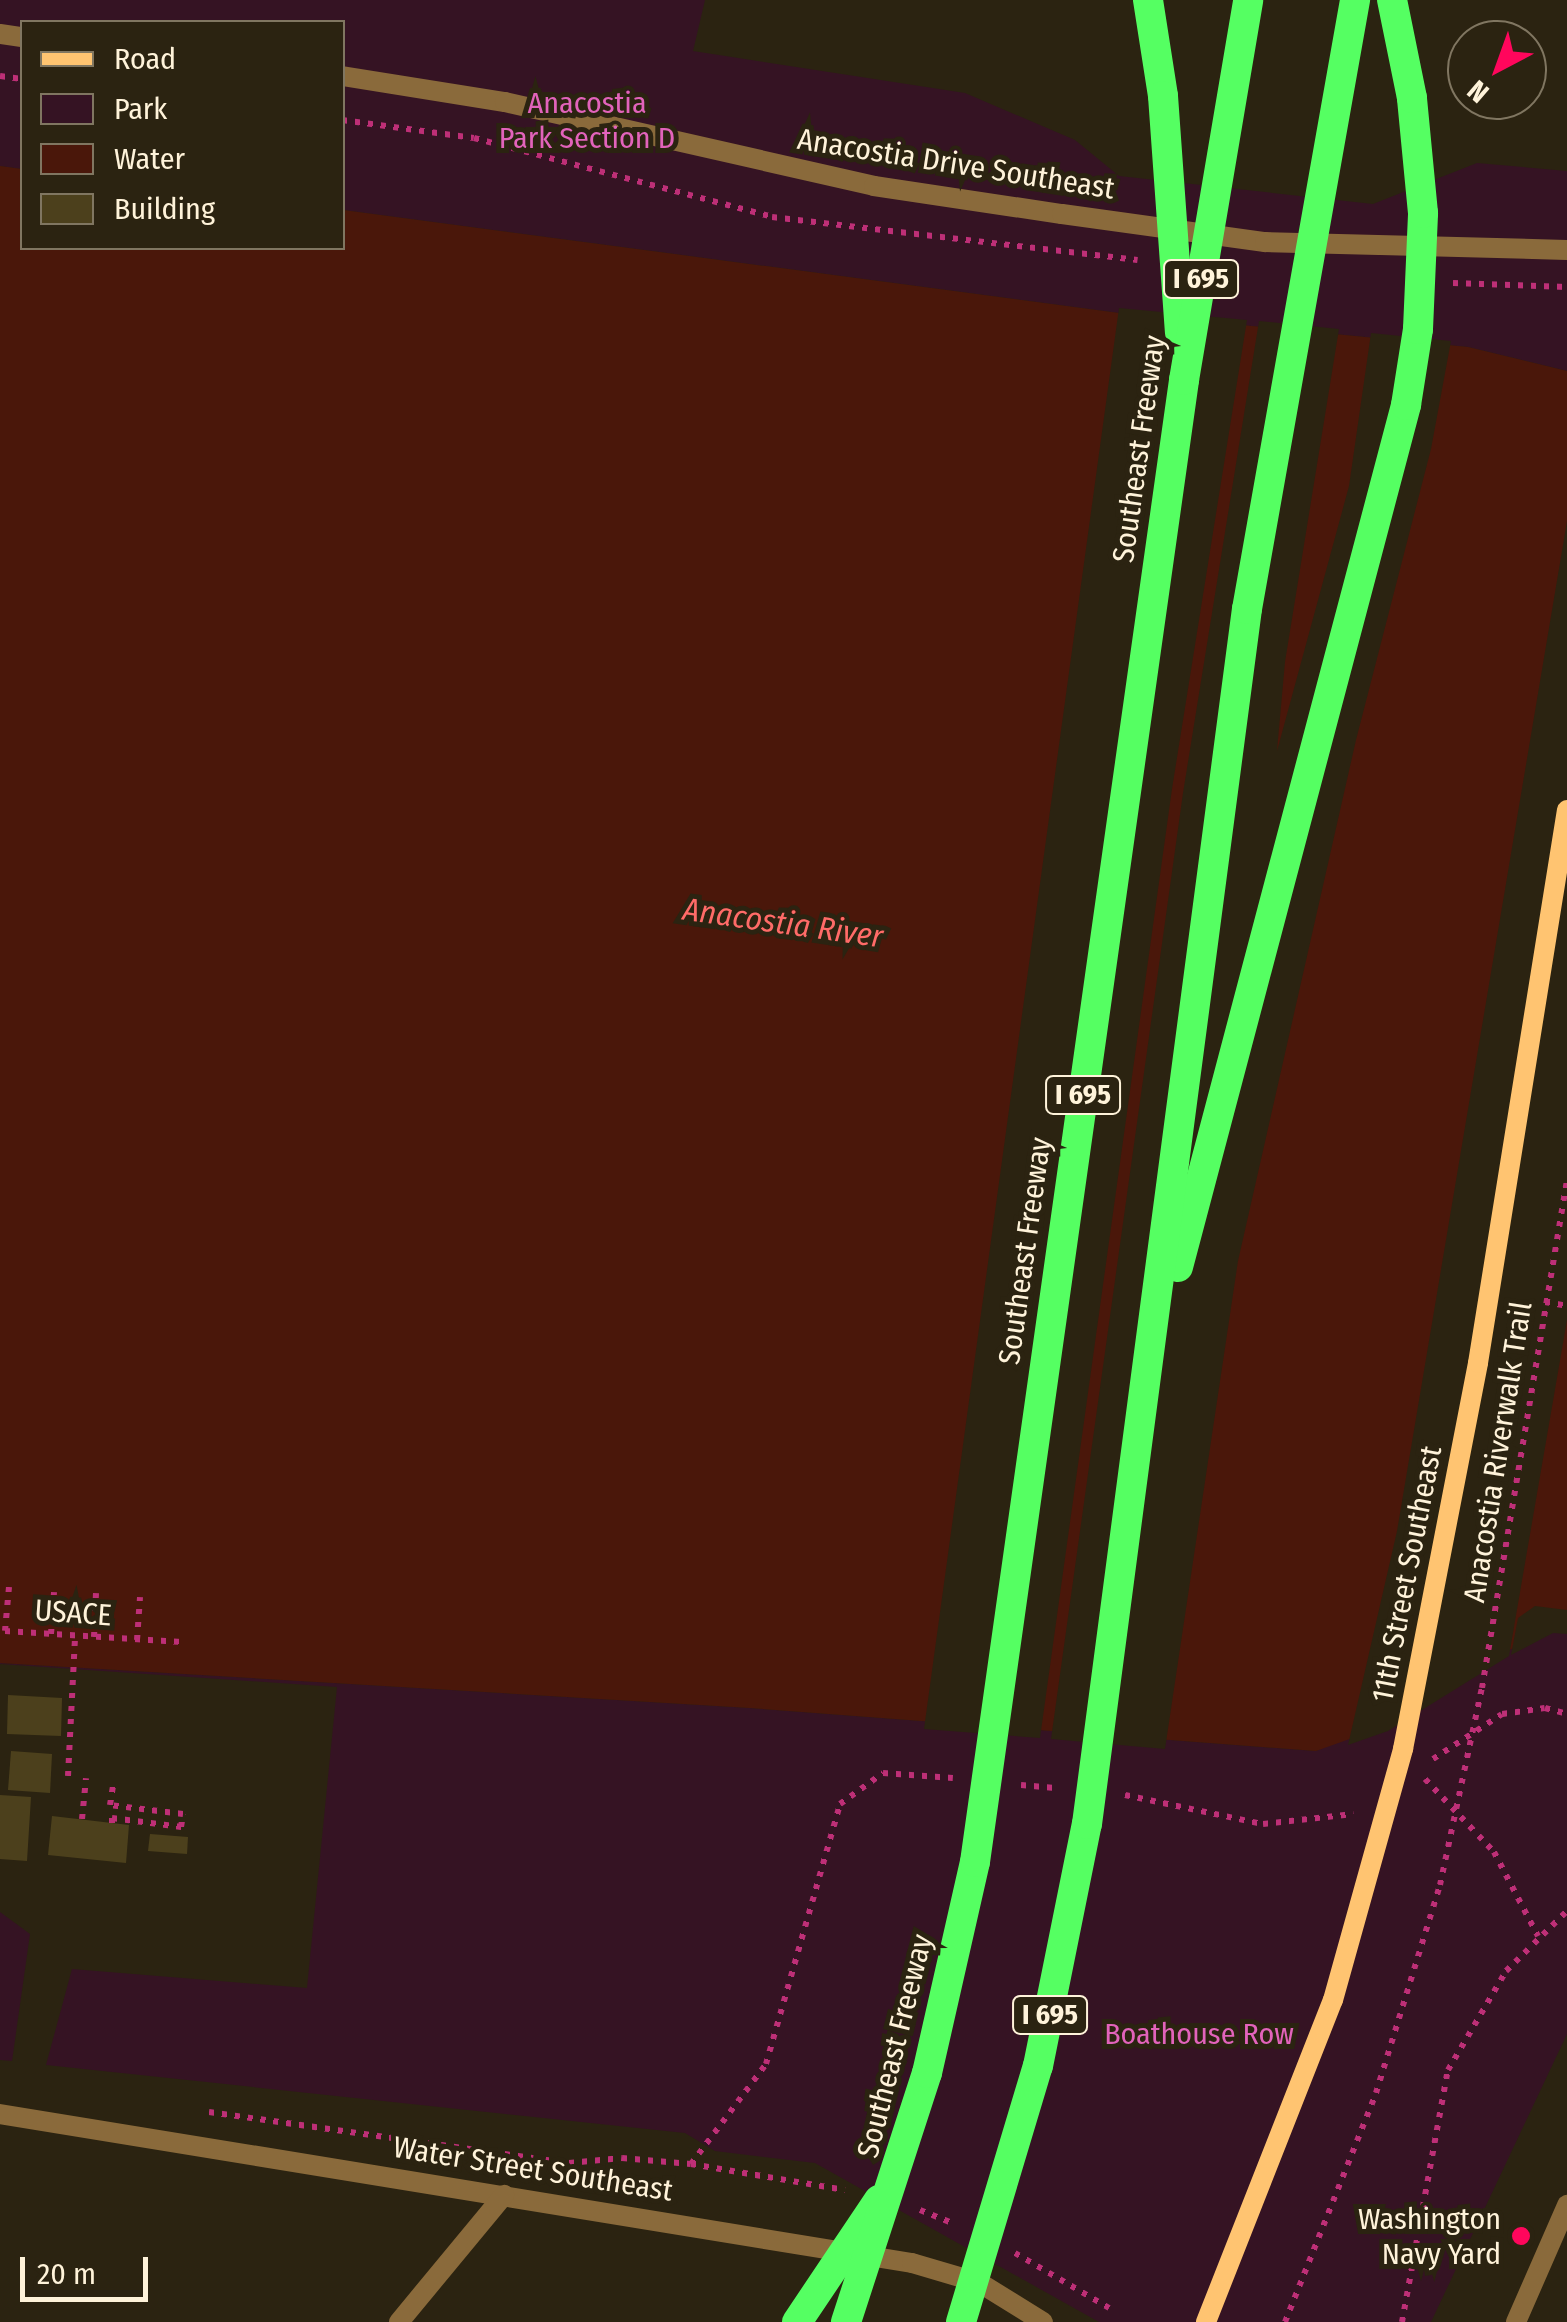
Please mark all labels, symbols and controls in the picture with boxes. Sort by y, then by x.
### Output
legend [20,20,345,250]
north arrow [1447,20,1547,120]
text: Road [114,41,176,77]
text: N [1461,74,1495,109]
park label: Anacostia Park Section D [499,85,675,156]
text: Park [114,91,167,127]
street label: Anacostia Drive Southeast [795,121,1117,207]
text: Water [114,141,185,177]
text: Building [114,191,215,227]
road number: I 695 [1161,256,1241,302]
street label: Southeast Freeway [1105,333,1173,565]
water label: Anacostia River [681,890,885,956]
road number: I 695 [1043,1072,1123,1118]
street label: Southeast Freeway [991,1135,1059,1367]
street label: Anacostia Riverwalk Trail [1456,1299,1540,1605]
street label: 11th Street Southeast [1365,1443,1449,1705]
street label: USACE [33,1592,113,1634]
street label: Southeast Freeway [850,1931,940,2161]
road number: I 695 [1010,1992,1090,2038]
park label: Boathouse Row [1104,2016,1294,2052]
street label: Water Street Southeast [391,2129,675,2209]
place label: Washington Navy Yard [1358,2201,1501,2272]
marker: Washington Navy Yard [1510,2225,1532,2247]
scale bar [25,2237,152,2299]
text: 20 m [37,2256,96,2292]

